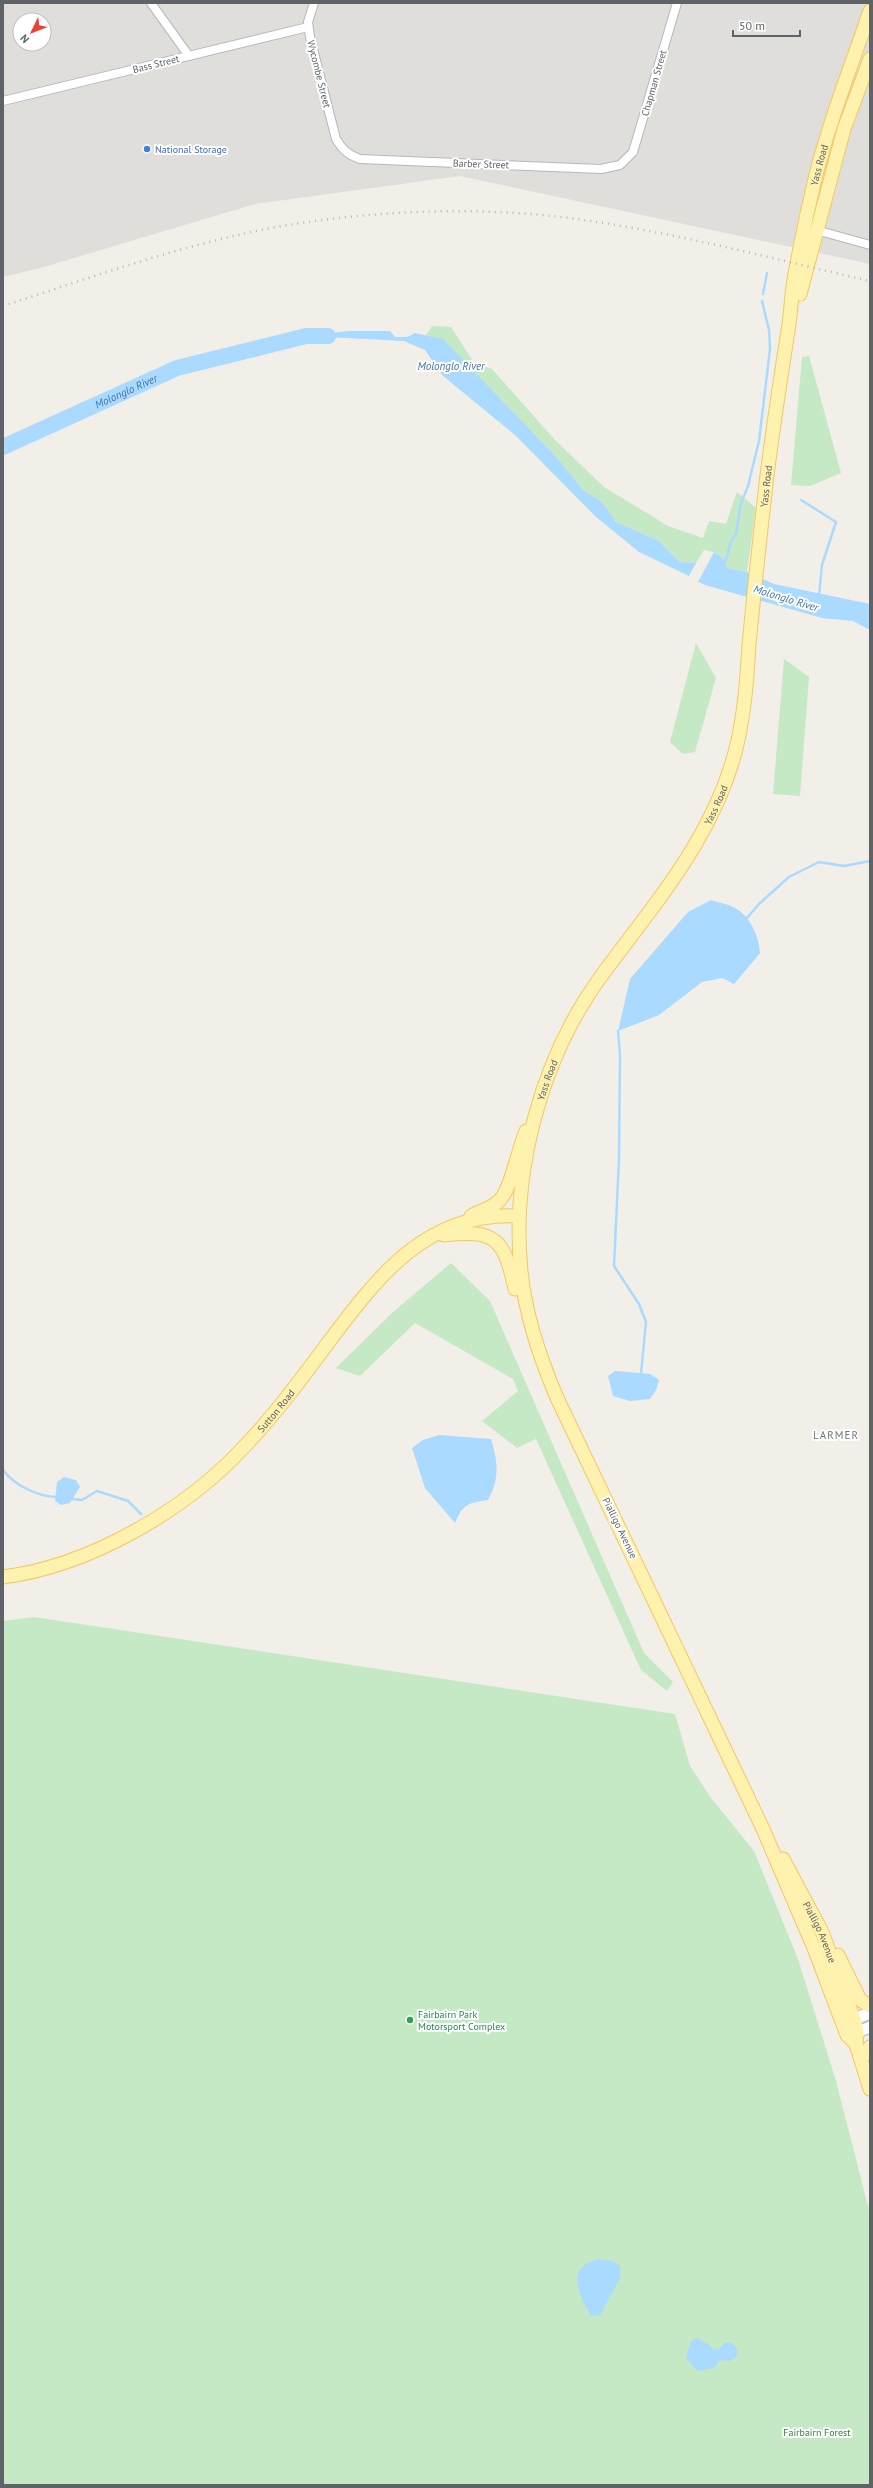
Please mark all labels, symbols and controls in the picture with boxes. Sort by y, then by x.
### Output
north arrow [12,12,52,52]
scale bar [733,12,800,38]
text: 50 m [739,18,765,33]
text: N [17,31,32,46]
street label: Wycombe Street [304,39,334,110]
street label: Chapman Street [638,48,670,118]
street label: Bass Street [131,52,181,76]
place label: National Storage [155,143,227,156]
street label: Yass Road [807,143,831,187]
marker: National Storage [142,144,152,154]
street label: Barber Street [453,157,510,171]
water label: Molonglo River [417,359,486,373]
water label: Molonglo River [92,370,161,411]
street label: Yass Road [757,465,775,508]
water label: Molonglo River [752,581,822,615]
street label: Yass Road [701,783,730,827]
street label: Yass Road [534,1058,560,1102]
street label: Sutton Road [254,1386,297,1435]
district label: LARMER [813,1428,859,1442]
street label: Pialligo Avenue [600,1495,640,1561]
street label: Pialligo Avenue [800,1899,839,1965]
place label: Fairbairn Park Motorsport Complex [418,2008,505,2033]
marker: Fairbairn Park Motorsport Complex [405,2015,415,2025]
park label: Fairbairn Forest [783,2426,851,2439]

